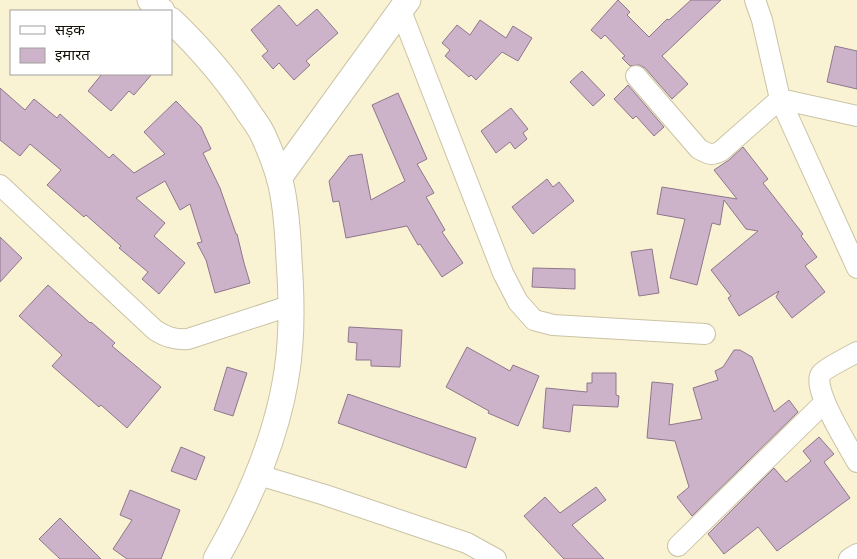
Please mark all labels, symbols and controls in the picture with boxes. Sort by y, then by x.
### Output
legend [10,10,172,75]
text: सड़क [55,21,85,39]
text: इमारत [55,46,90,64]

